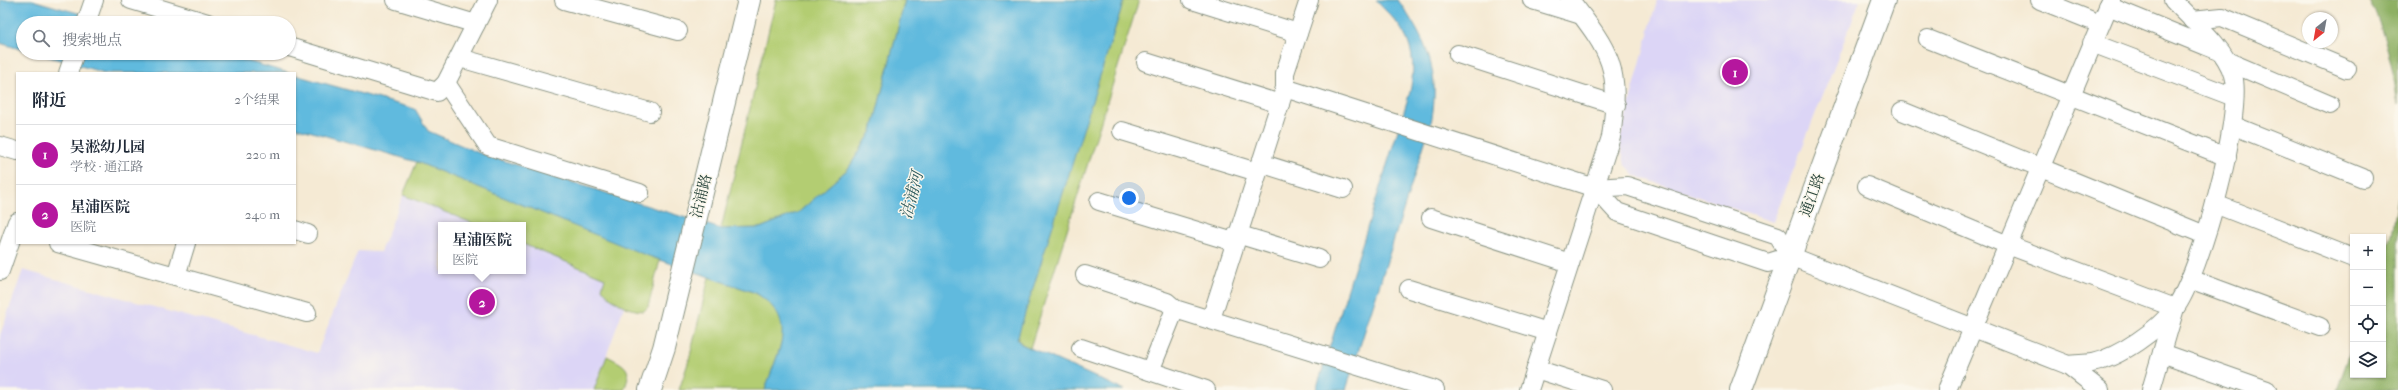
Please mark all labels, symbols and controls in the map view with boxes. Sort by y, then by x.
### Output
north arrow [2302,12,2338,48]
search box [16,16,296,60]
icon: search [30,27,52,49]
text: 搜索地点 [62,31,122,49]
pin: 1 [1722,57,1748,87]
text: 附近 [32,90,66,110]
text: 2个结果 [234,92,280,107]
text: 吴淞幼儿园 [70,138,145,156]
text: 1 [43,147,47,162]
text: 220 m [246,147,280,162]
text: 学校 · 通江路 [70,159,143,174]
water label: 沽浦河 [896,167,928,221]
street label: 通江路 [1796,171,1828,219]
street label: 沽浦路 [687,172,715,220]
your location [1119,188,1139,208]
text: 星浦医院 [70,198,130,216]
text: 2 [42,207,48,222]
text: 240 m [245,207,280,222]
text: 医院 [70,219,96,234]
popup [438,222,526,274]
text: 星浦医院 [452,231,512,249]
map controls [2350,234,2386,378]
button: + [2350,234,2386,270]
text: 医院 [452,252,478,267]
button: − [2350,270,2386,306]
pin: 2 [469,287,495,317]
button: locate [2350,306,2386,342]
button: layers [2350,342,2386,378]

